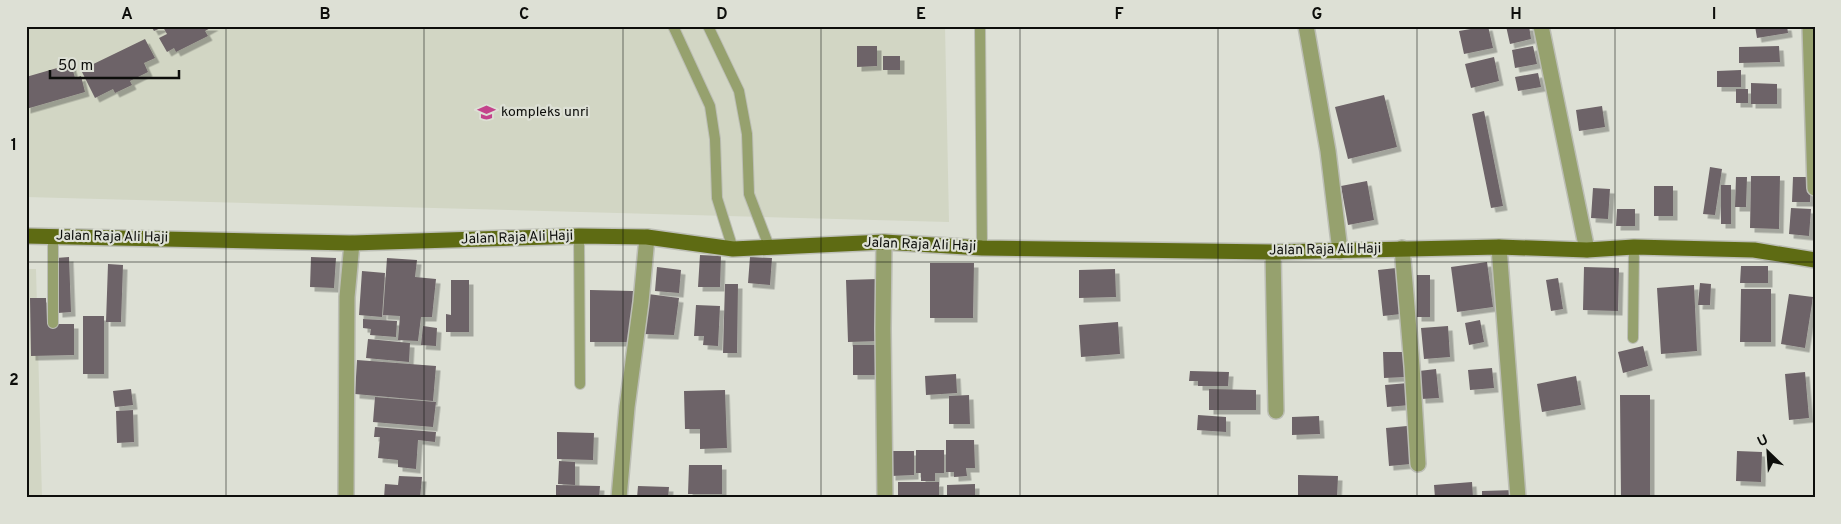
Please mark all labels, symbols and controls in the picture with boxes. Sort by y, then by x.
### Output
text: A [121,5,133,25]
text: B [319,5,331,25]
text: C [519,5,529,25]
text: D [716,5,728,25]
text: E [916,5,926,25]
text: F [1114,5,1124,25]
text: G [1312,5,1322,25]
text: H [1510,5,1522,25]
text: I [1712,5,1716,25]
scale bar [50,48,179,80]
text: 50 m [58,57,93,76]
school or university icon: kompleks unri [477,102,497,122]
place label: kompleks unri [501,104,589,121]
text: 1 [11,136,17,156]
street label: Jalan Raja Ali Haji [56,228,168,246]
street label: Jalan Raja Ali Haji [461,228,573,248]
street label: Jalan Raja Ali Haji [864,235,976,255]
street label: Jalan Raja Ali Haji [1269,241,1381,259]
text: 2 [9,371,19,391]
north arrow [1744,426,1794,476]
text: U [1755,432,1771,451]

